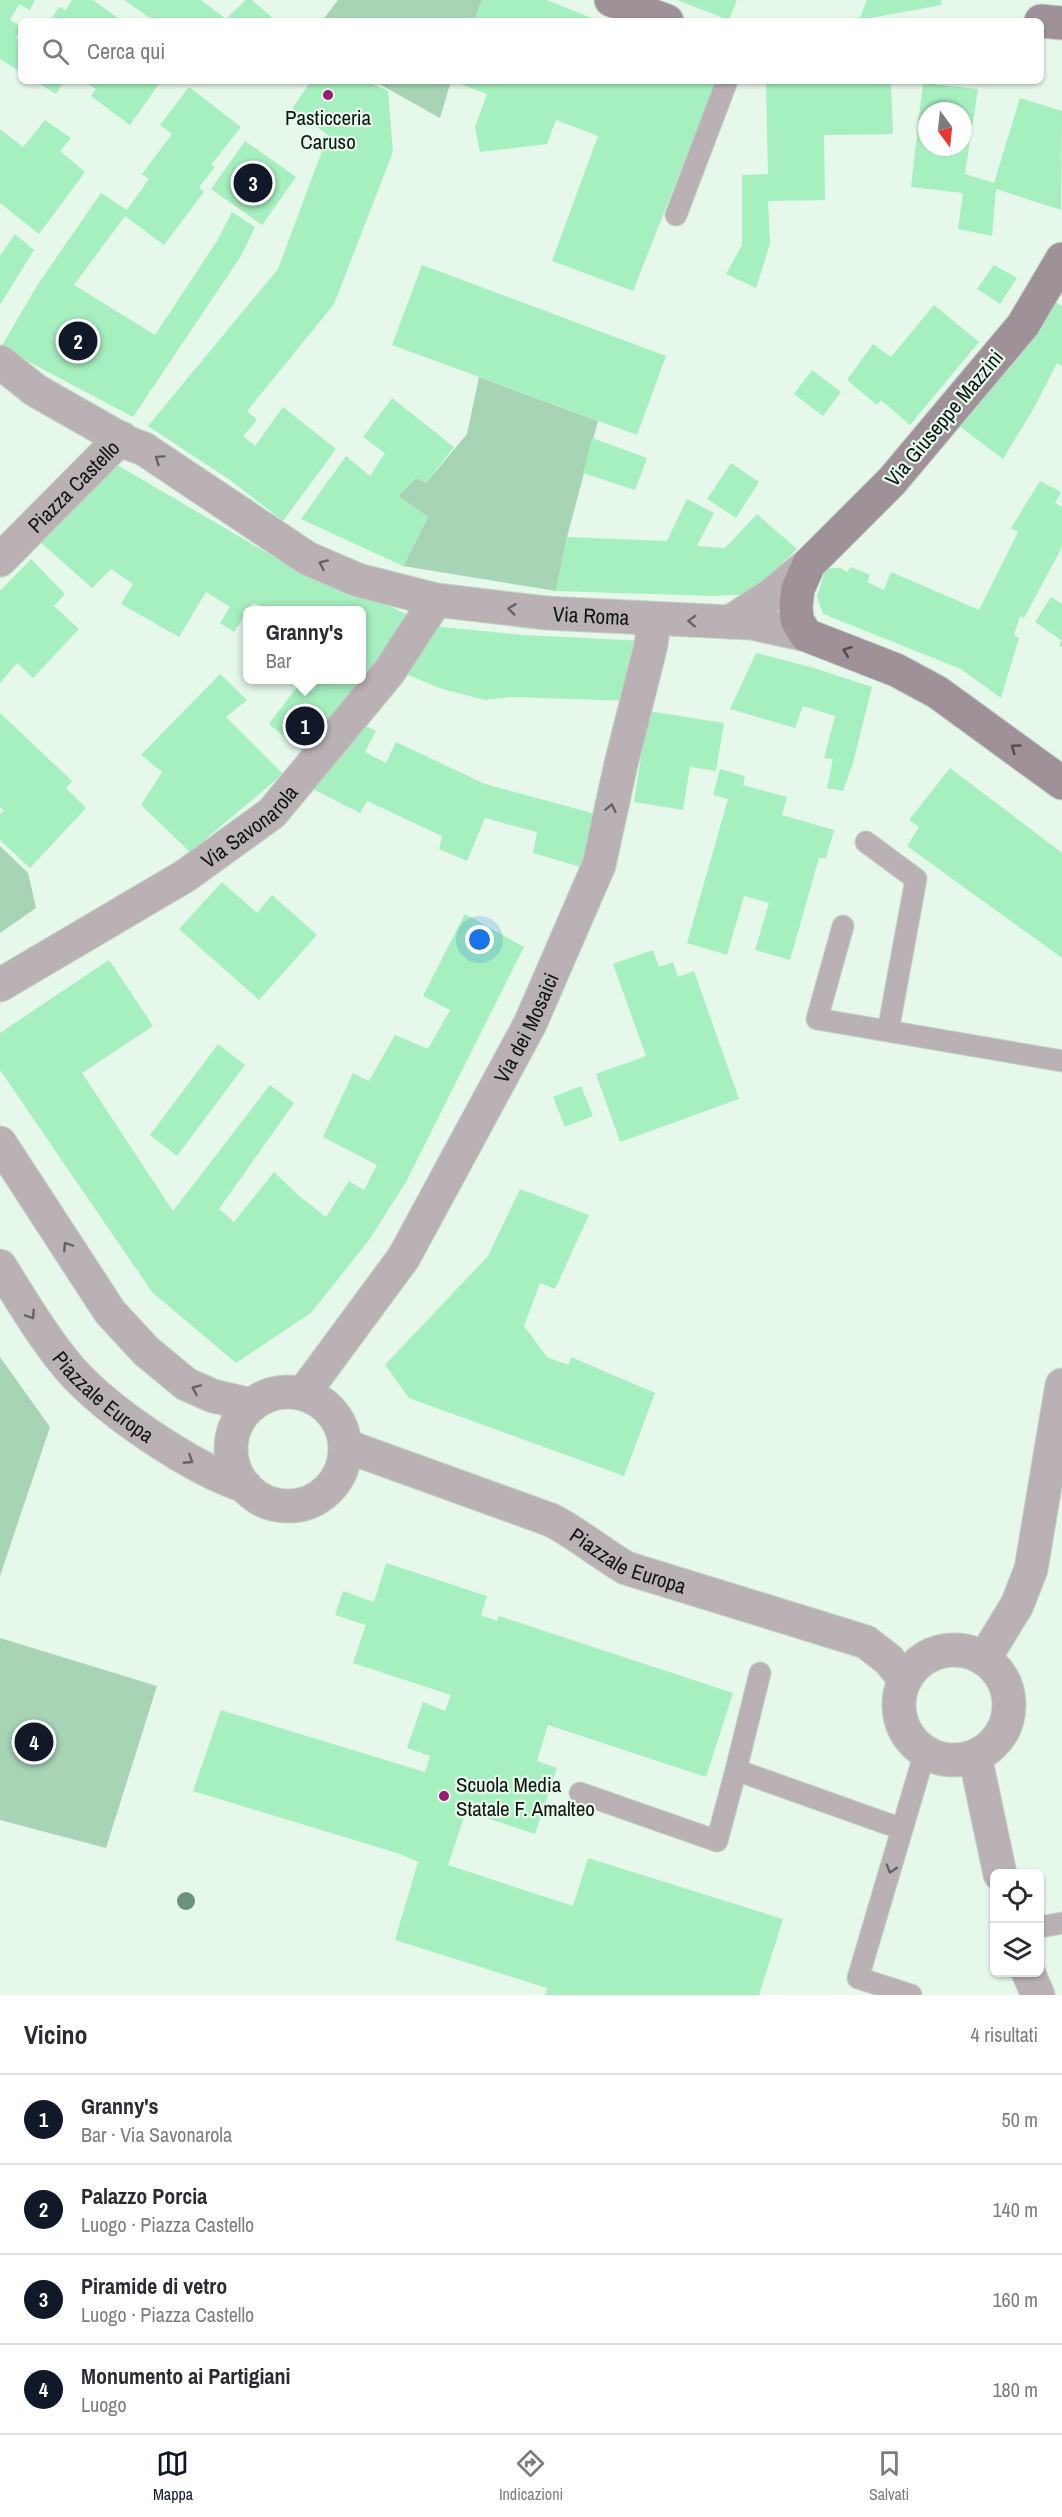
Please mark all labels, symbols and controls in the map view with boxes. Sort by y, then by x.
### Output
search box [18,18,1044,84]
icon: search [39,35,72,68]
text: Cerca qui [87,36,165,66]
marker: Pasticceria Caruso [321,88,335,102]
north arrow [918,102,972,156]
place label: Pasticceria Caruso [285,103,371,156]
pin: 3 [234,160,272,206]
pin: 2 [58,318,98,364]
street label: Via Giuseppe Mazzini [878,344,1010,492]
street label: Piazza Castello [21,433,126,539]
one-way arrow [155,455,166,466]
one-way arrow [319,560,330,572]
street label: Via Roma [552,599,630,632]
one-way arrow [507,603,516,616]
popup [243,606,366,684]
one-way arrow [687,614,696,627]
text: Granny's [266,617,343,647]
one-way arrow [842,646,853,658]
text: Bar [266,647,291,674]
pin: 1 [286,704,324,748]
one-way arrow [1011,744,1022,755]
street label: Via Savonarola [195,778,304,875]
one-way arrow [604,804,617,814]
your location [465,925,494,954]
street label: Via dei Mosaici [486,968,565,1088]
one-way arrow [63,1242,74,1253]
one-way arrow [24,1309,35,1320]
street label: Piazzale Europa [46,1345,160,1449]
one-way arrow [192,1384,203,1396]
one-way arrow [183,1452,193,1464]
street label: Piazzale Europa [564,1520,690,1600]
pin: 4 [15,1720,54,1764]
place label: Scuola Media Statale F. Amalteo [456,1770,595,1823]
marker: Scuola Media Statale F. Amalteo [437,1789,451,1803]
one-way arrow [885,1863,898,1873]
map controls [990,1869,1044,1977]
button: locate [990,1869,1044,1923]
button: layers [990,1923,1044,1977]
text: Vicino [24,2017,88,2052]
text: 4 risultati [971,2021,1038,2048]
text: Granny's [81,2091,158,2121]
text: 1 [39,2106,48,2133]
text: 50 m [1002,2106,1038,2133]
text: Bar · Via Savonarola [81,2121,232,2148]
text: Palazzo Porcia [81,2181,207,2211]
text: 2 [39,2196,48,2223]
text: 140 m [992,2196,1038,2223]
text: Luogo · Piazza Castello [81,2211,254,2238]
text: Piramide di vetro [81,2271,227,2301]
text: 3 [39,2286,48,2313]
text: 160 m [992,2286,1038,2313]
text: Luogo · Piazza Castello [81,2301,254,2328]
text: Monumento ai Partigiani [81,2361,291,2391]
text: 4 [39,2376,48,2403]
text: 180 m [992,2376,1038,2403]
text: Luogo [81,2391,127,2418]
tab: Mappa [153,2447,193,2505]
tab: Indicazioni [499,2447,563,2505]
tab: Salvati [869,2447,909,2505]

